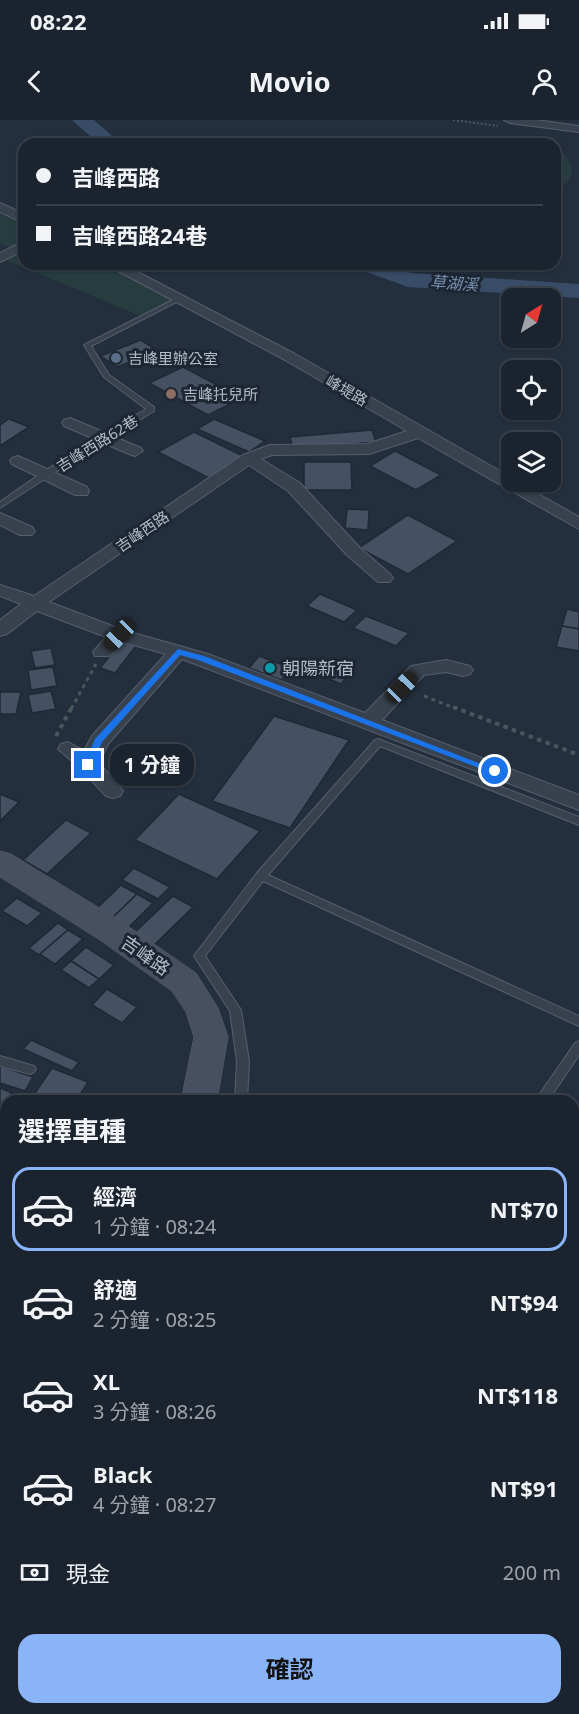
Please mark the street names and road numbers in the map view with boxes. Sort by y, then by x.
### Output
street label: 峰堤路 [323,370,371,410]
street label: 吉峰西路62巷 [53,410,141,476]
street label: 吉峰西路 [112,506,172,556]
street label: 吉峰路 [117,930,175,980]

